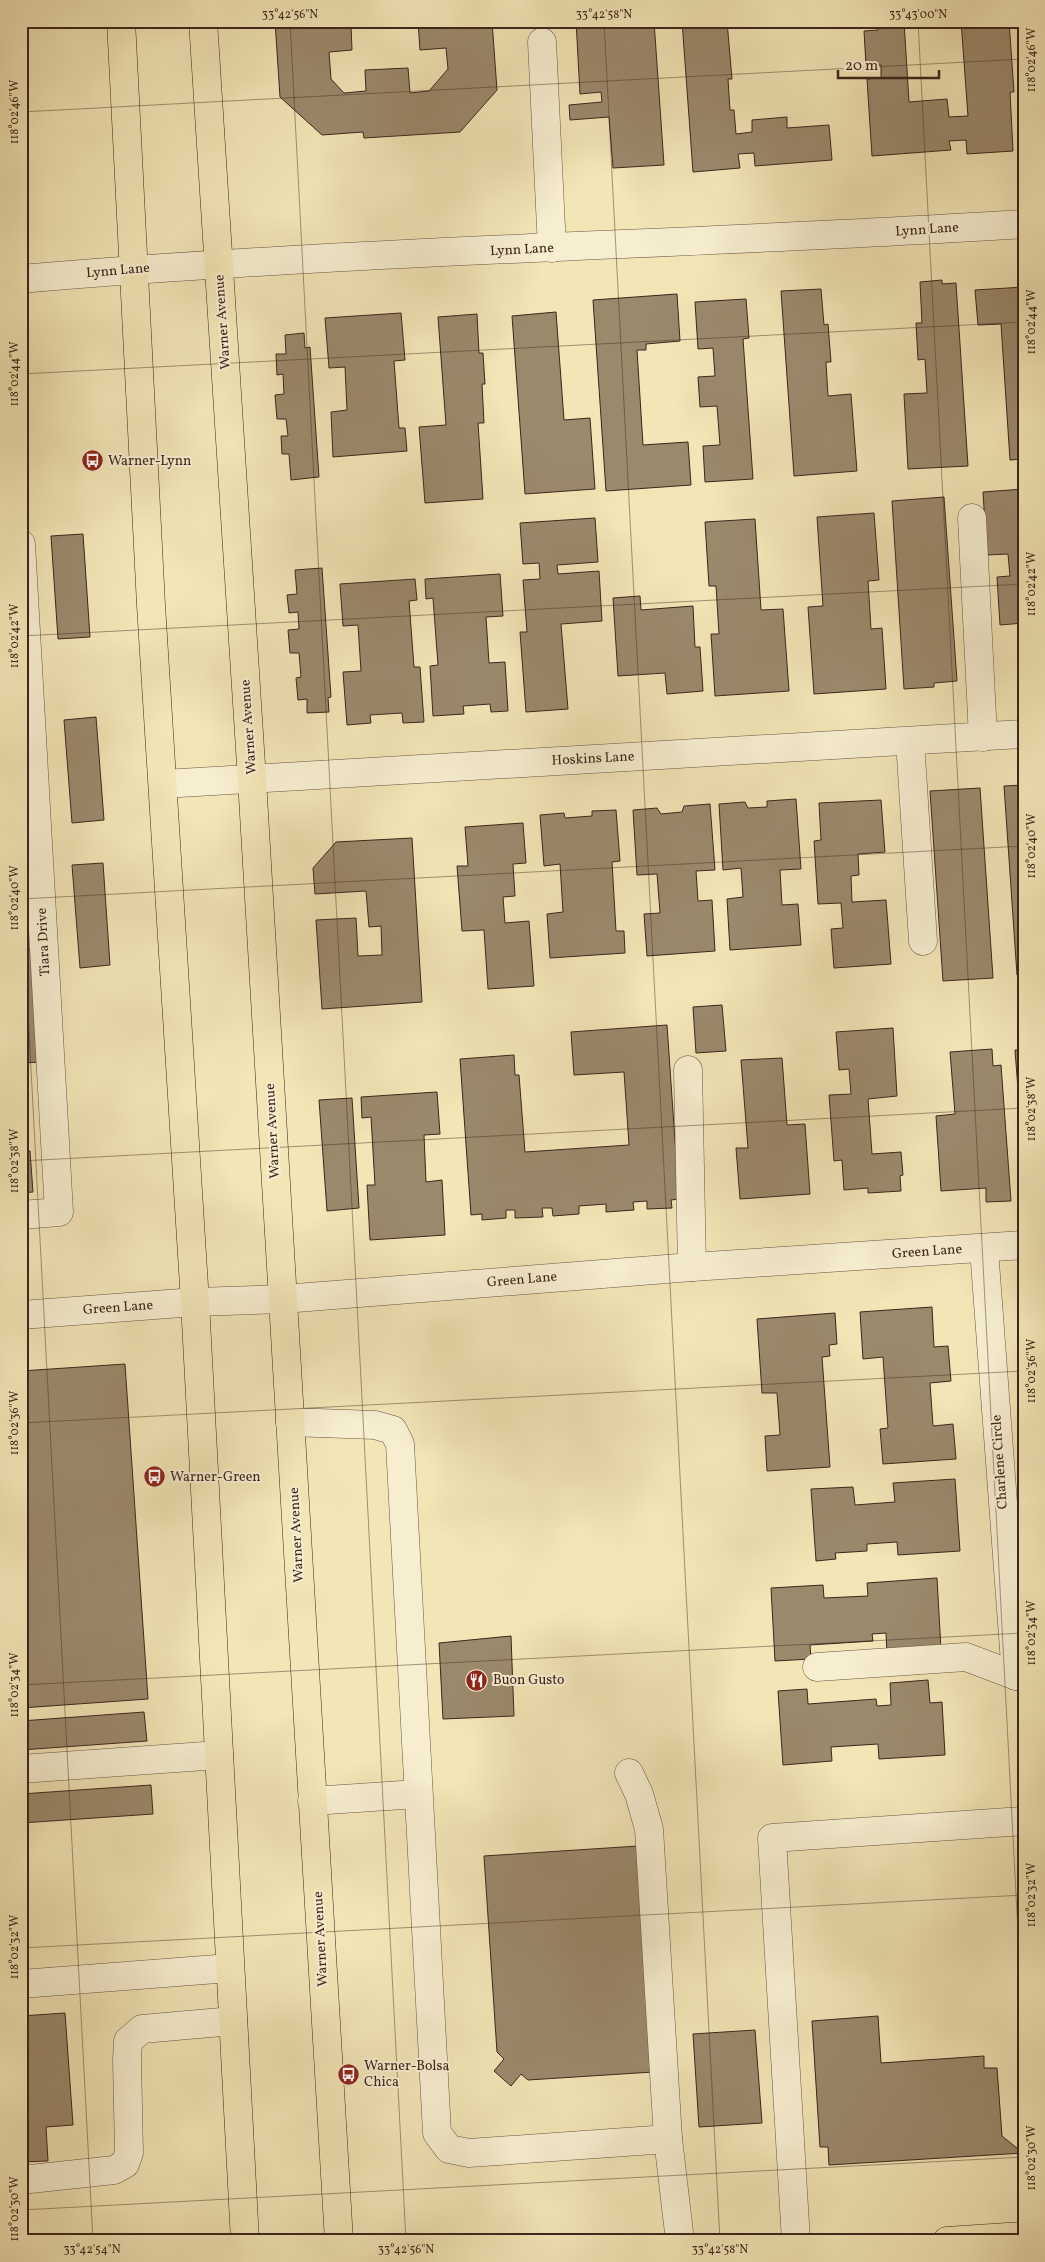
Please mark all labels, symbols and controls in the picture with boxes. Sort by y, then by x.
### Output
text: 33°42'56"N [262,7,318,23]
text: 33°42'58"N [576,7,632,23]
text: 33°43'00"N [889,7,947,23]
text: 118°02'46"W [1024,28,1040,92]
scale bar [838,48,939,80]
text: 20 m [845,56,878,77]
text: 118°02'46"W [7,80,23,144]
street label: Lynn Lane [895,218,960,242]
street label: Lynn Lane [490,239,555,261]
street label: Lynn Lane [85,259,151,283]
street label: Warner Avenue [210,273,236,370]
text: 118°02'44"W [1024,289,1040,355]
text: 118°02'44"W [7,341,23,407]
bus stop icon: Warner-Lynn [80,449,104,473]
place label: Warner-Lynn [108,452,191,471]
text: 118°02'42"W [1024,552,1040,616]
text: 118°02'42"W [7,604,23,668]
street label: Warner Avenue [236,678,262,775]
street label: Hoskins Lane [551,747,635,771]
text: 118°02'40"W [1024,813,1040,879]
text: 118°02'40"W [7,865,23,931]
street label: Tiara Drive [33,907,55,977]
text: 118°02'38"W [1024,1077,1040,1141]
street label: Warner Avenue [261,1083,285,1179]
text: 118°02'38"W [7,1129,23,1193]
street label: Green Lane [891,1240,963,1264]
street label: Green Lane [486,1267,558,1293]
street label: Green Lane [82,1296,154,1320]
text: 118°02'36"W [1024,1339,1040,1403]
text: 118°02'36"W [7,1391,23,1455]
street label: Charlene Circle [987,1414,1013,1510]
bus stop icon: Warner-Green [142,1465,166,1489]
place label: Warner-Green [170,1468,261,1487]
street label: Warner Avenue [285,1487,309,1583]
text: 118°02'34"W [1024,1600,1040,1666]
text: 118°02'34"W [7,1652,23,1718]
restaurant icon: Buon Gusto [465,1668,489,1692]
place label: Buon Gusto [493,1671,565,1690]
text: 118°02'32"W [1024,1863,1040,1927]
street label: Warner Avenue [309,1891,333,1987]
text: 118°02'32"W [7,1915,23,1979]
place label: Warner-Bolsa Chica [364,2057,449,2092]
bus stop icon: Warner-Bolsa Chica [336,2062,360,2086]
text: 118°02'30"W [1024,2125,1040,2191]
text: 118°02'30"W [7,2176,23,2242]
text: 33°42'54"N [63,2242,121,2258]
text: 33°42'56"N [378,2242,434,2258]
text: 33°42'58"N [692,2242,748,2258]

